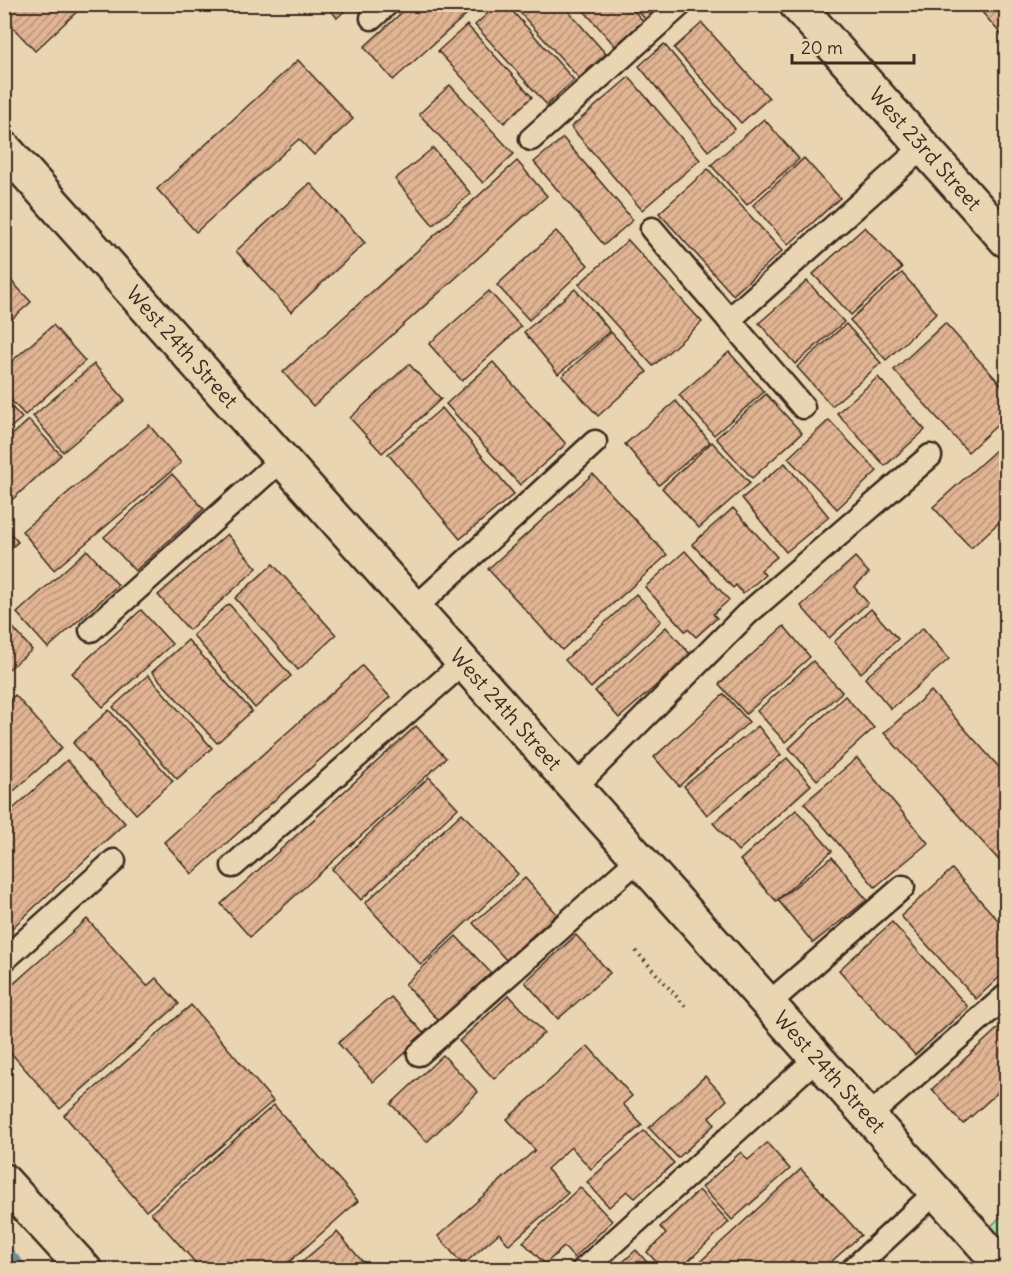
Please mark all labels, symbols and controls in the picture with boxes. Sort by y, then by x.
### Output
scale bar [792,27,914,65]
text: 20 m [801,36,843,59]
street label: West 23rd Street [863,81,987,216]
street label: West 24th Street [121,280,244,414]
street label: West 24th Street [444,643,568,776]
street label: West 24th Street [768,1005,891,1139]

